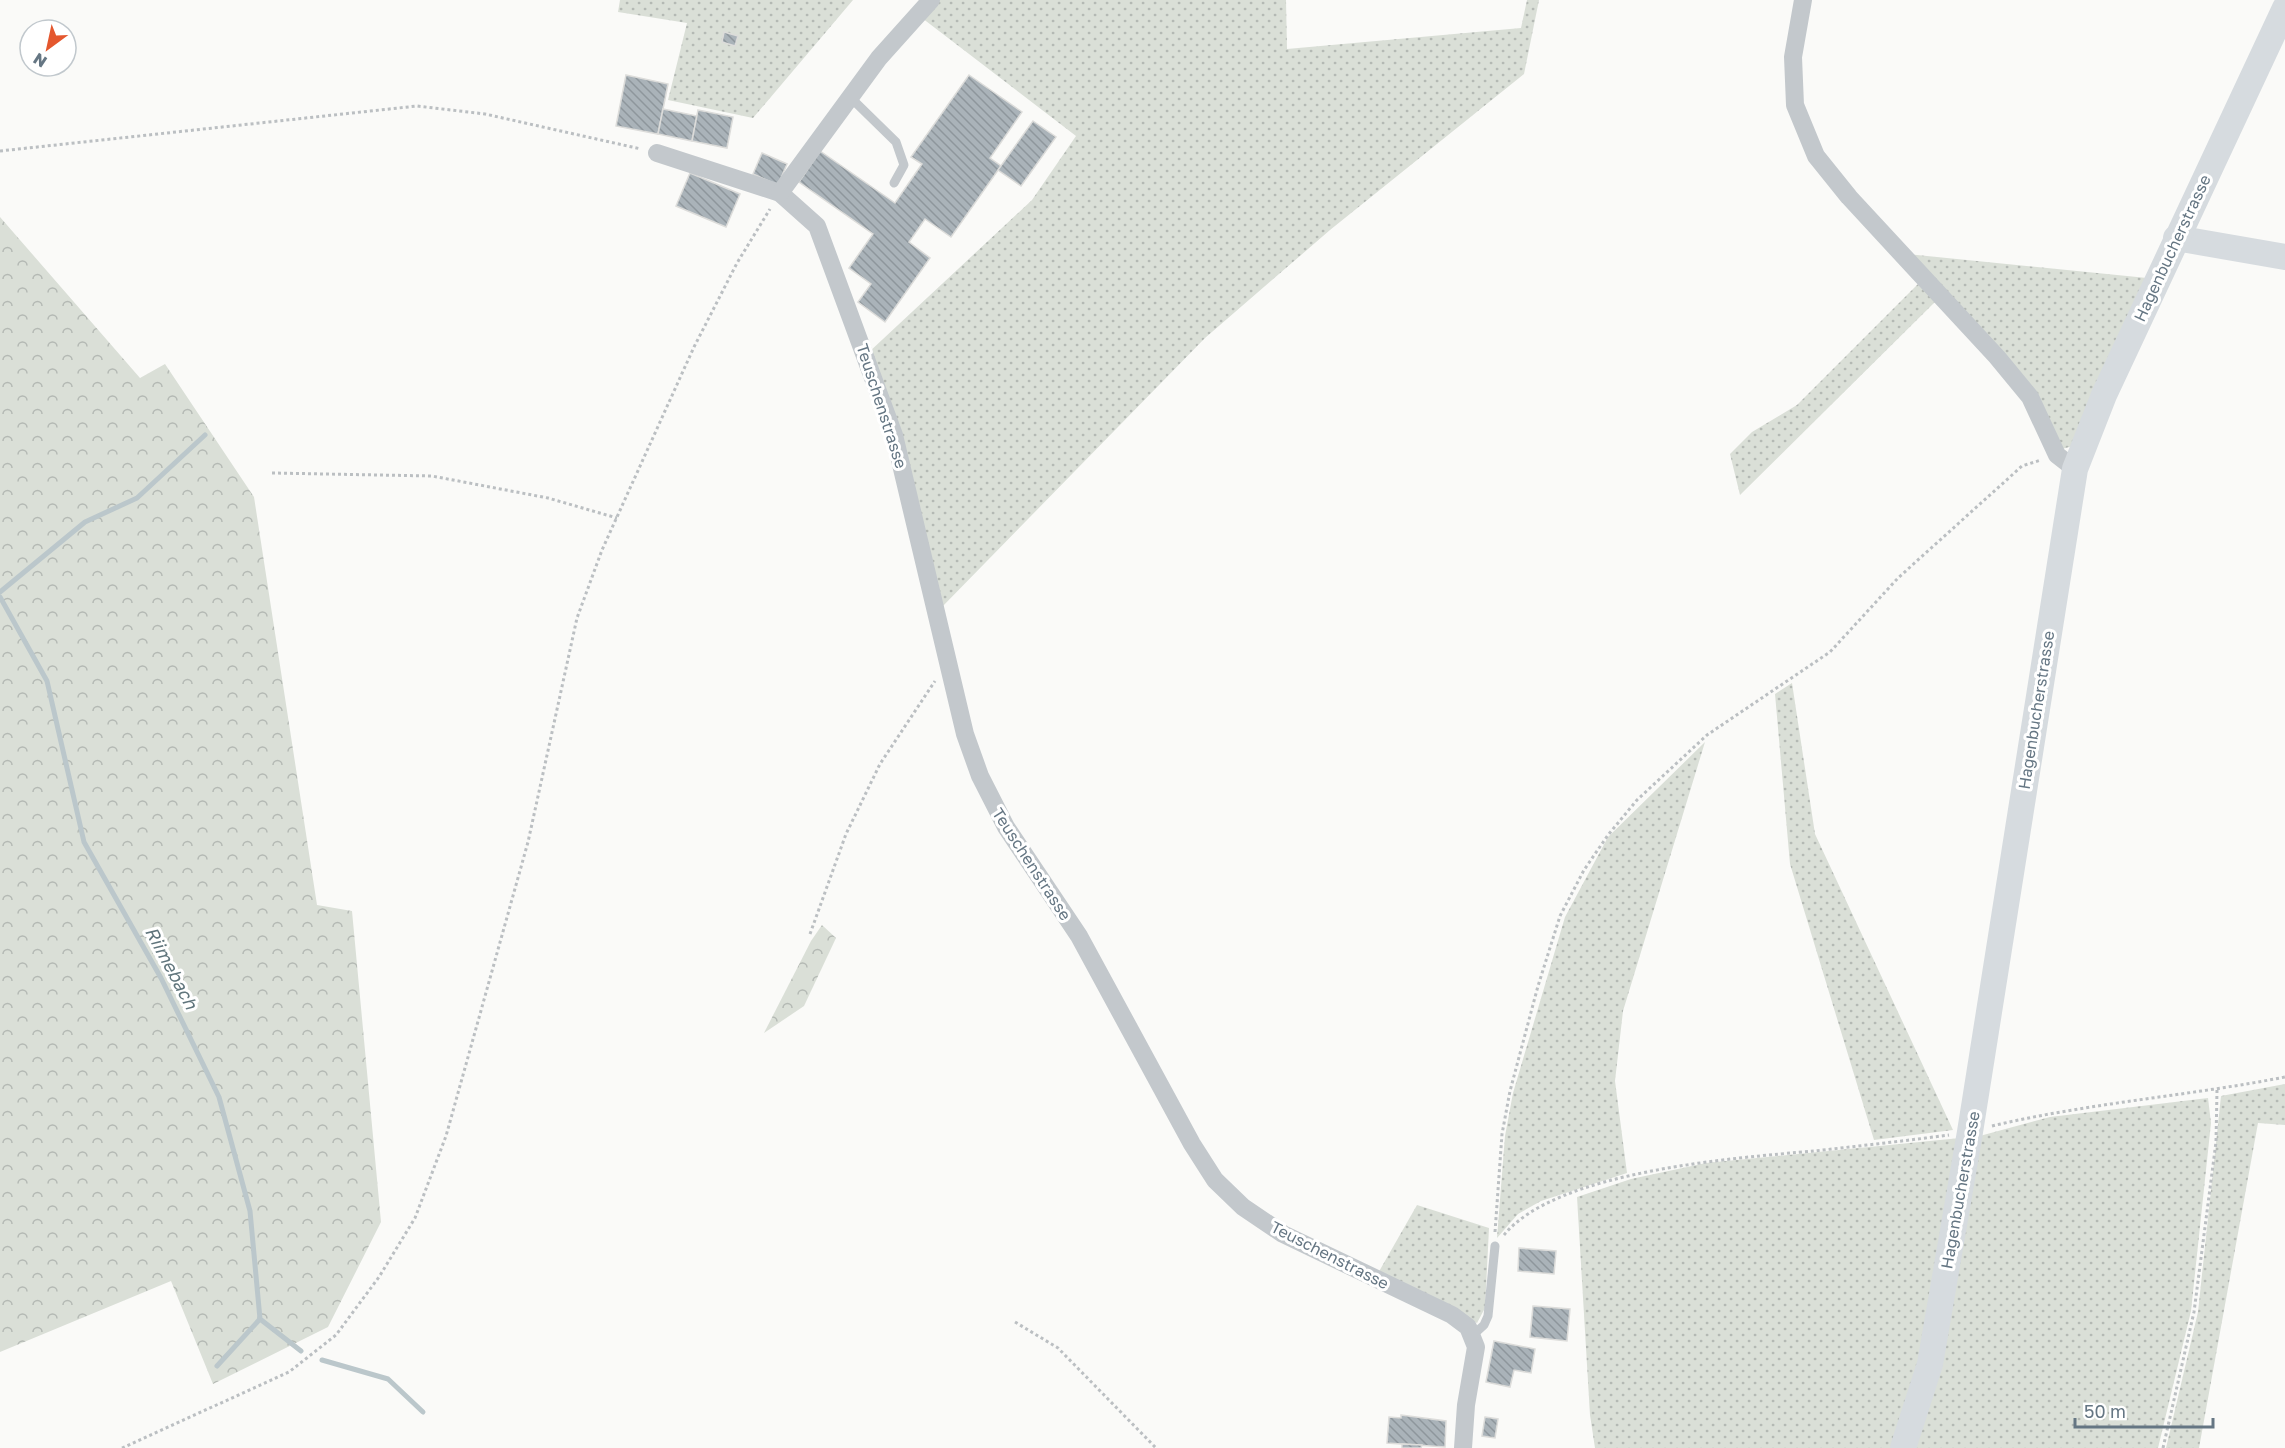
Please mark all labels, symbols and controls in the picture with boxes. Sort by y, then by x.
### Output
north arrow [18,18,78,78]
text: N [29,49,50,72]
street label: Hagenbucherstrasse [2129,171,2215,325]
street label: Teuschenstrasse [852,341,912,471]
street label: Hagenbucherstrasse [2014,629,2058,791]
street label: Teuschenstrasse [988,804,1076,924]
water label: Riimebach [141,922,203,1013]
street label: Hagenbucherstrasse [1936,1109,1984,1271]
street label: Teuschenstrasse [1268,1217,1392,1293]
scale bar [2075,1391,2213,1429]
text: 50 m [2084,1400,2126,1422]

